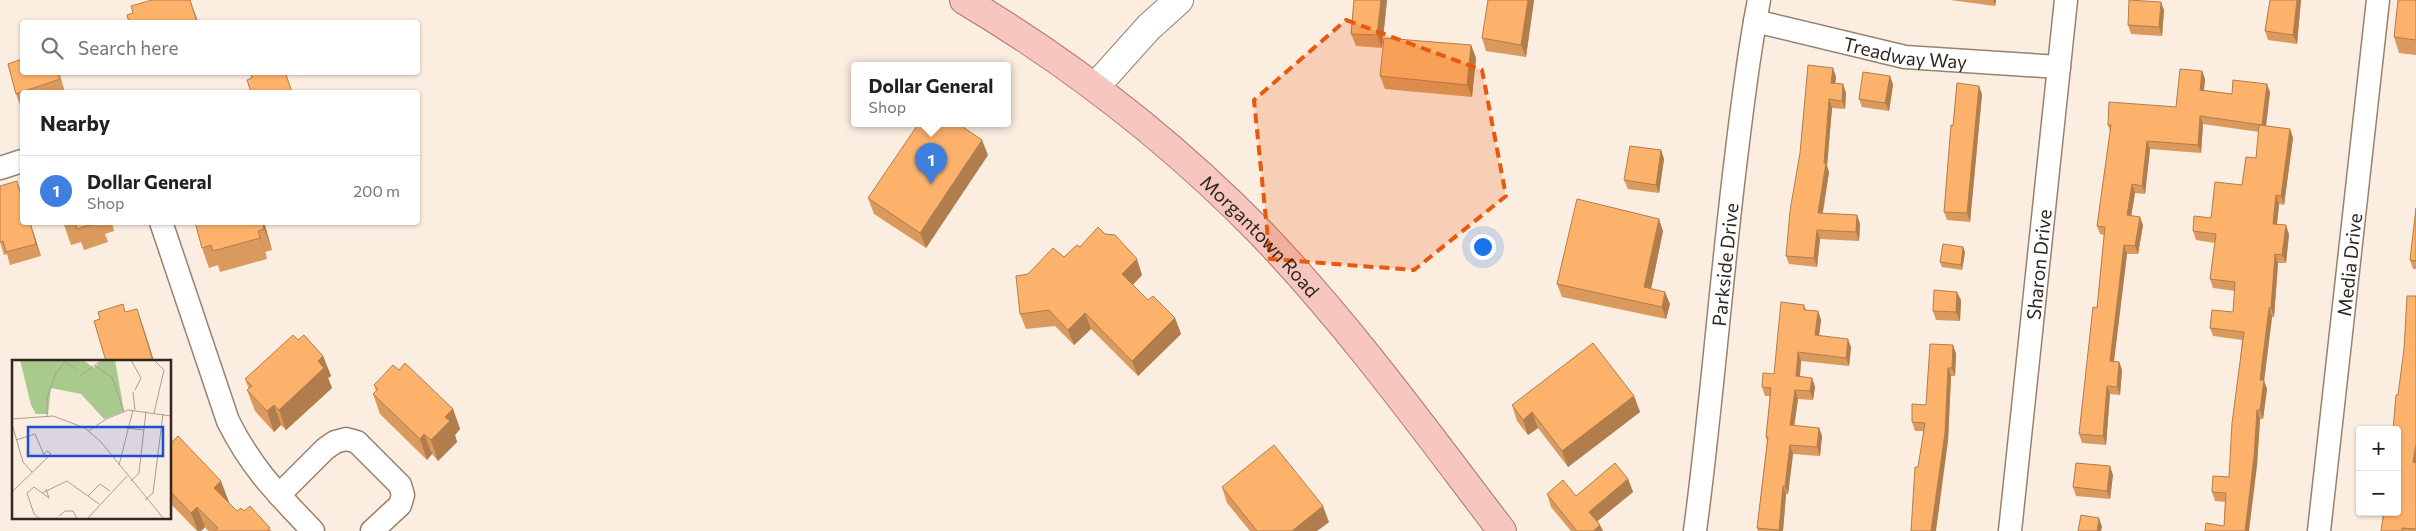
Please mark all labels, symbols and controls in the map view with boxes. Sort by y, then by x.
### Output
search box [20,20,420,75]
street label: Treadway Way [1841,31,1968,73]
icon: search [38,34,66,62]
text: Search here [78,36,178,59]
popup [851,62,1011,127]
text: Dollar General [869,74,993,97]
text: Shop [869,97,906,116]
text: Nearby [40,110,110,135]
pin: 1 [915,143,947,184]
text: Dollar General [87,170,212,193]
street label: Morgantown Road [1196,170,1325,301]
text: 1 [52,181,60,200]
text: 200 m [353,181,400,200]
text: Shop [87,193,125,212]
street label: Parkside Drive [1706,202,1742,327]
street label: Sharon Drive [2021,208,2055,321]
street label: Media Drive [2331,212,2366,317]
your location [1470,234,1496,260]
inset map [12,360,171,518]
map controls [2356,426,2401,516]
button: + [2356,426,2401,471]
button: − [2356,471,2401,516]

